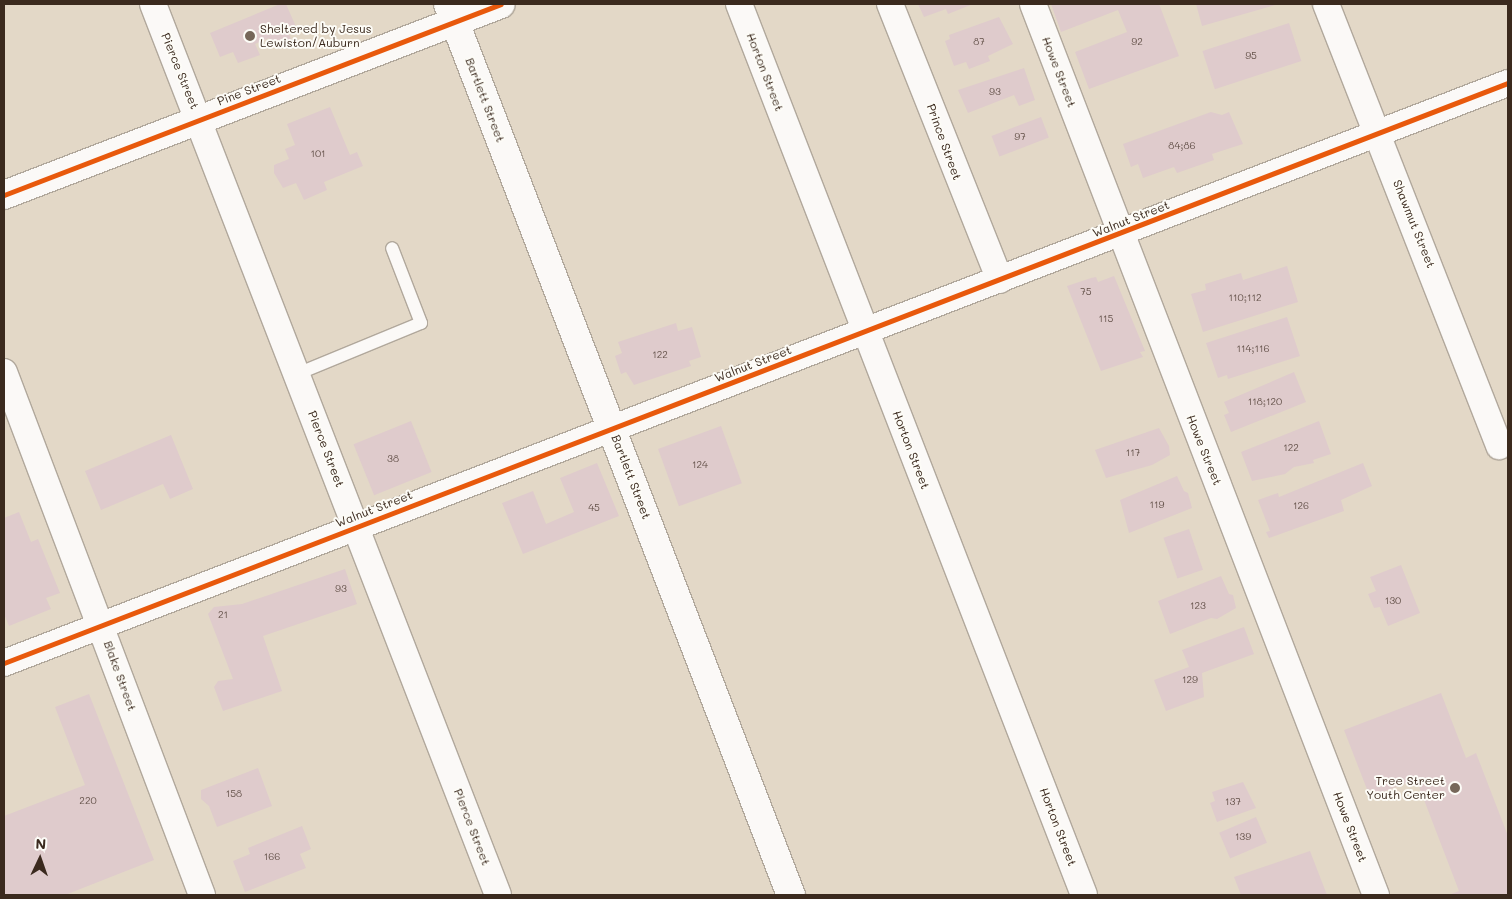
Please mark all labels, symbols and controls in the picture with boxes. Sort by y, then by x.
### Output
place label: Sheltered by Jesus Lewiston/Auburn [260,22,372,50]
marker: Sheltered by Jesus Lewiston/Auburn [244,30,256,42]
street label: Pierce Street [158,31,202,111]
street label: Horton Street [743,31,787,113]
street label: Howe Street [1039,35,1079,109]
house number: 87 [973,36,985,48]
house number: 92 [1131,36,1143,48]
house number: 95 [1245,50,1257,62]
street label: Bartlett Street [462,56,508,144]
street label: Pine Street [215,71,283,109]
house number: 93 [989,86,1001,98]
street label: Prince Street [924,102,964,182]
house number: 97 [1014,131,1026,143]
house number: 84;86 [1168,140,1196,152]
house number: 101 [310,148,326,160]
street label: Shawmut Street [1390,178,1438,270]
street label: Walnut Street [1090,198,1172,240]
house number: 75 [1080,286,1092,298]
house number: 110;112 [1229,292,1261,304]
house number: 115 [1099,313,1113,325]
street label: Walnut Street [712,343,794,385]
house number: 114;116 [1236,343,1270,355]
house number: 122 [652,349,668,361]
house number: 118;120 [1248,396,1282,408]
street label: Pierce Street [305,409,347,489]
street label: Horton Street [889,409,933,491]
street label: Howe Street [1183,413,1225,487]
street label: Bartlett Street [608,433,654,521]
house number: 122 [1283,442,1299,454]
house number: 117 [1126,447,1140,459]
house number: 38 [387,453,399,465]
house number: 124 [692,459,708,471]
street label: Walnut Street [333,488,415,530]
house number: 119 [1150,499,1164,511]
house number: 126 [1293,500,1309,512]
house number: 45 [588,502,600,514]
house number: 93 [335,583,347,595]
house number: 130 [1385,595,1401,607]
house number: 123 [1190,600,1206,612]
house number: 21 [218,609,228,621]
street label: Blake Street [101,639,139,713]
house number: 129 [1182,674,1198,686]
place label: Tree Street Youth Center [1366,774,1445,802]
marker: Tree Street Youth Center [1449,782,1461,794]
street label: Horton Street [1036,786,1080,868]
street label: Pierce Street [451,787,493,867]
house number: 158 [226,788,242,800]
street label: Howe Street [1330,790,1370,864]
house number: 220 [79,795,97,807]
house number: 137 [1225,796,1241,808]
house number: 139 [1235,831,1251,843]
north arrow [15,834,65,884]
text: N [35,834,47,853]
house number: 166 [264,851,280,863]

